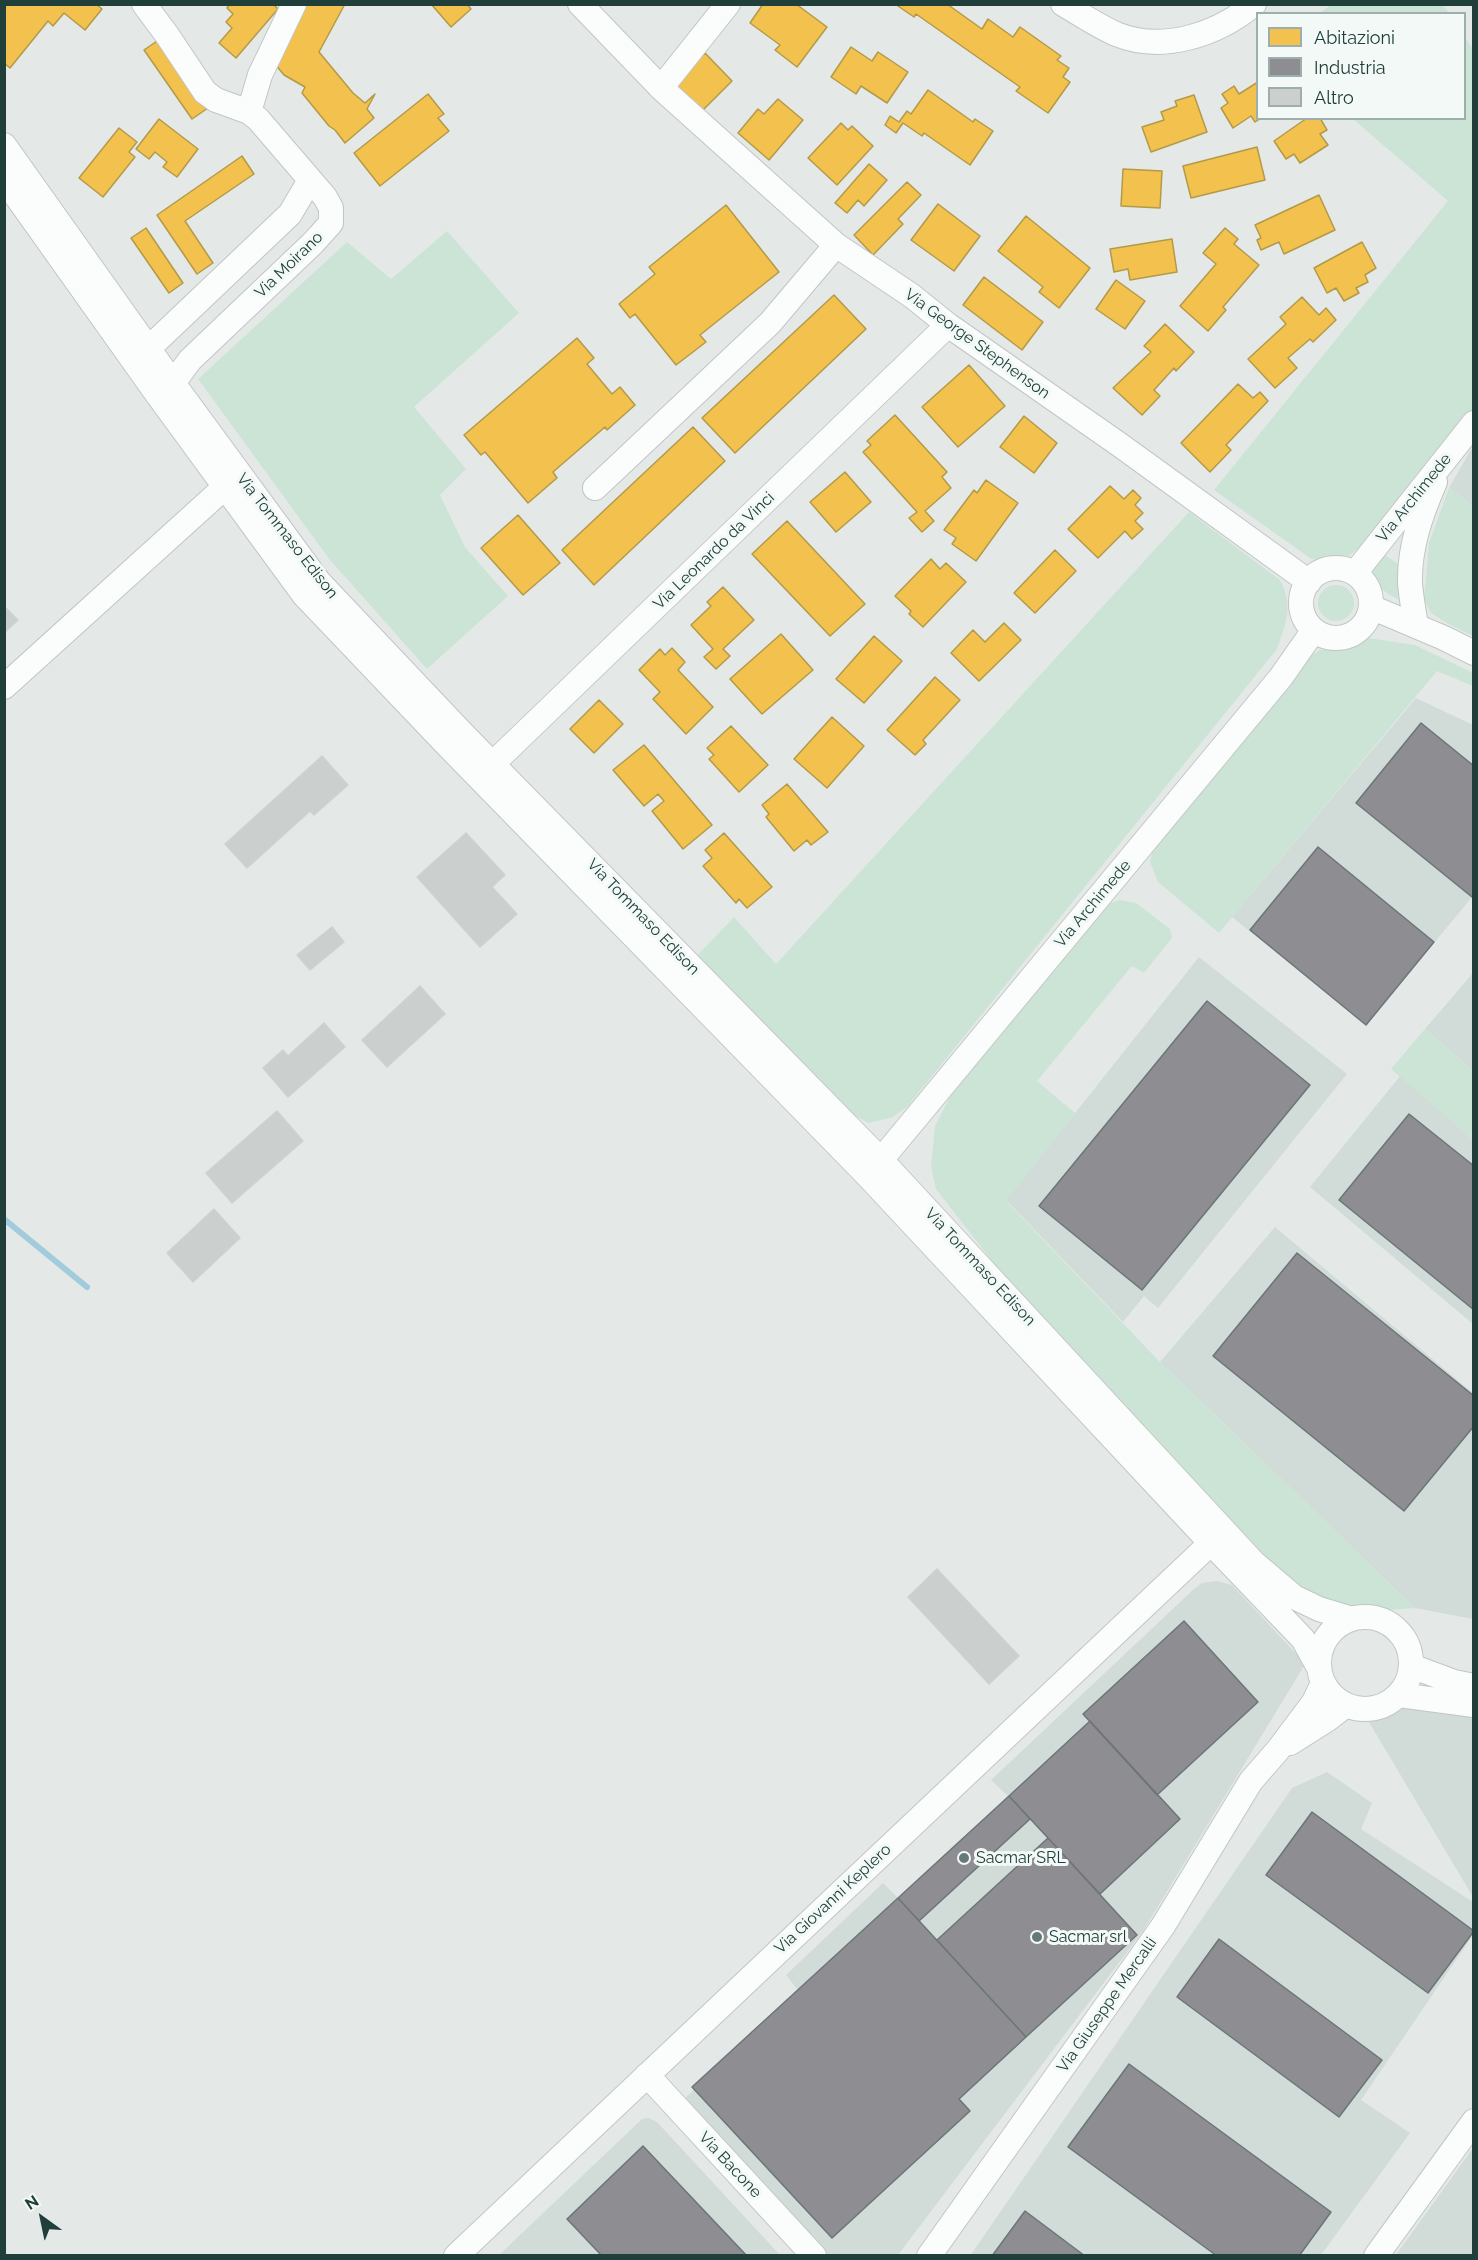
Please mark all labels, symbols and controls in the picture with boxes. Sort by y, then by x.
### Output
legend [1256,12,1466,120]
text: Abitazioni [1314,27,1395,48]
text: Industria [1314,57,1386,78]
text: Altro [1314,87,1354,108]
street label: Via Moirano [251,228,327,302]
street label: Via George Stephenson [901,285,1053,403]
street label: Via Archimede [1372,450,1456,546]
street label: Via Tommaso Edison [232,470,342,602]
street label: Via Leonardo da Vinci [649,488,779,614]
street label: Via Tommaso Edison [583,855,703,979]
street label: Via Archimede [1051,856,1135,952]
street label: Via Tommaso Edison [921,1204,1039,1330]
street label: Via Giovanni Keplero [771,1840,895,1958]
place label: Sacmar SRL [976,1848,1066,1868]
marker: Sacmar SRL [957,1851,971,1865]
place label: Sacmar srl [1049,1927,1127,1947]
marker: Sacmar srl [1030,1930,1044,1944]
street label: Via Giuseppe Mercalli [1053,1934,1161,2076]
street label: Via Bacone [695,2128,765,2202]
north arrow [12,2188,72,2248]
text: N [22,2191,42,2214]

